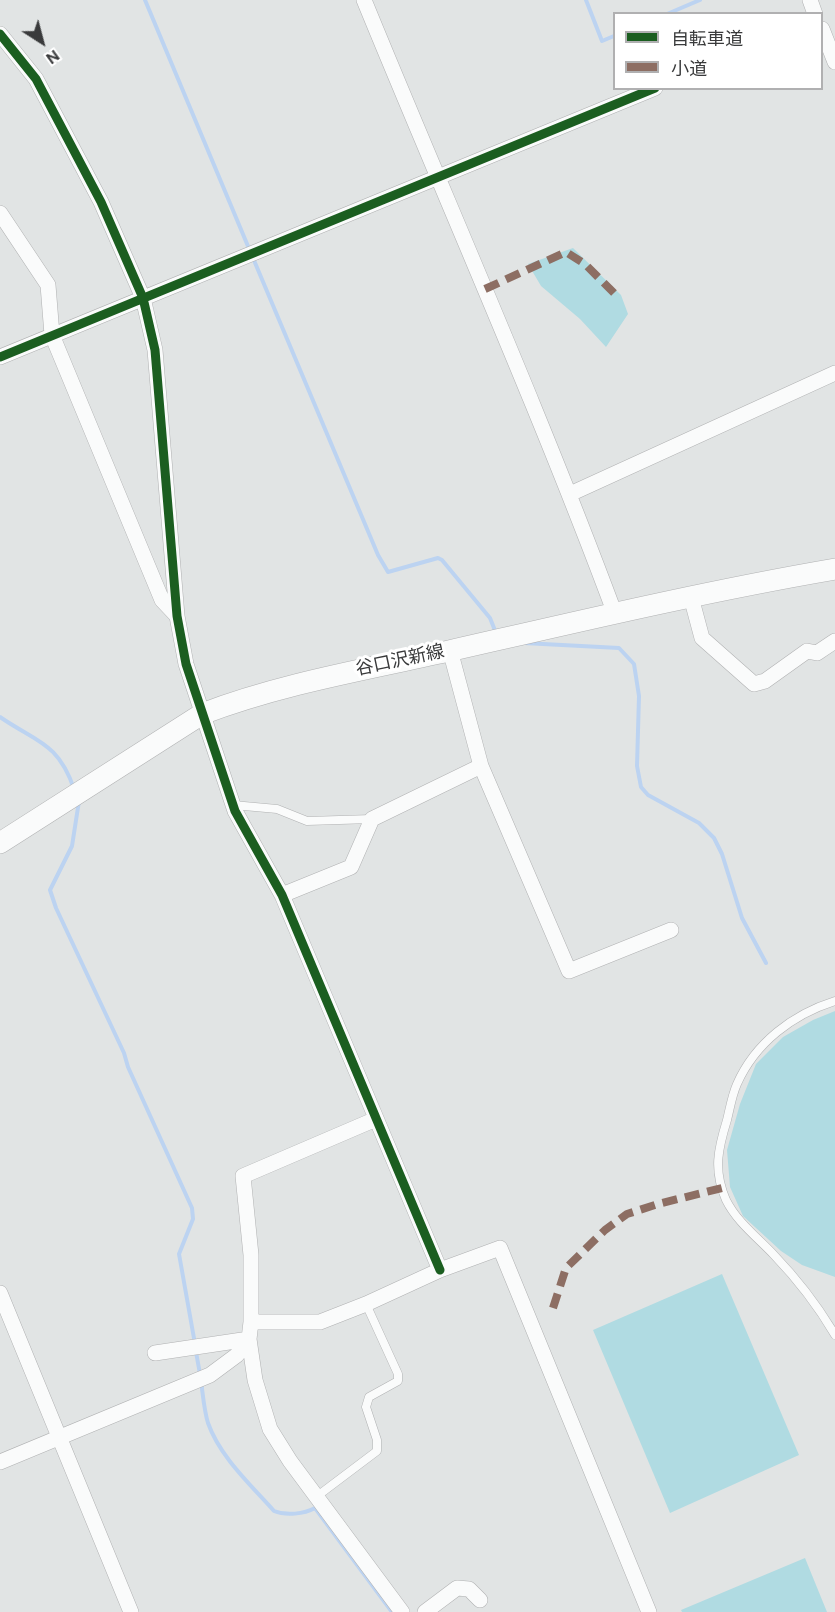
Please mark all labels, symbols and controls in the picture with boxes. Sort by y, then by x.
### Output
north arrow [12,12,72,72]
legend [613,12,823,90]
text: 自転車道 [671,27,743,51]
text: N [42,45,64,69]
text: 小道 [671,57,707,81]
street label: 谷口沢新線 [354,641,446,681]

